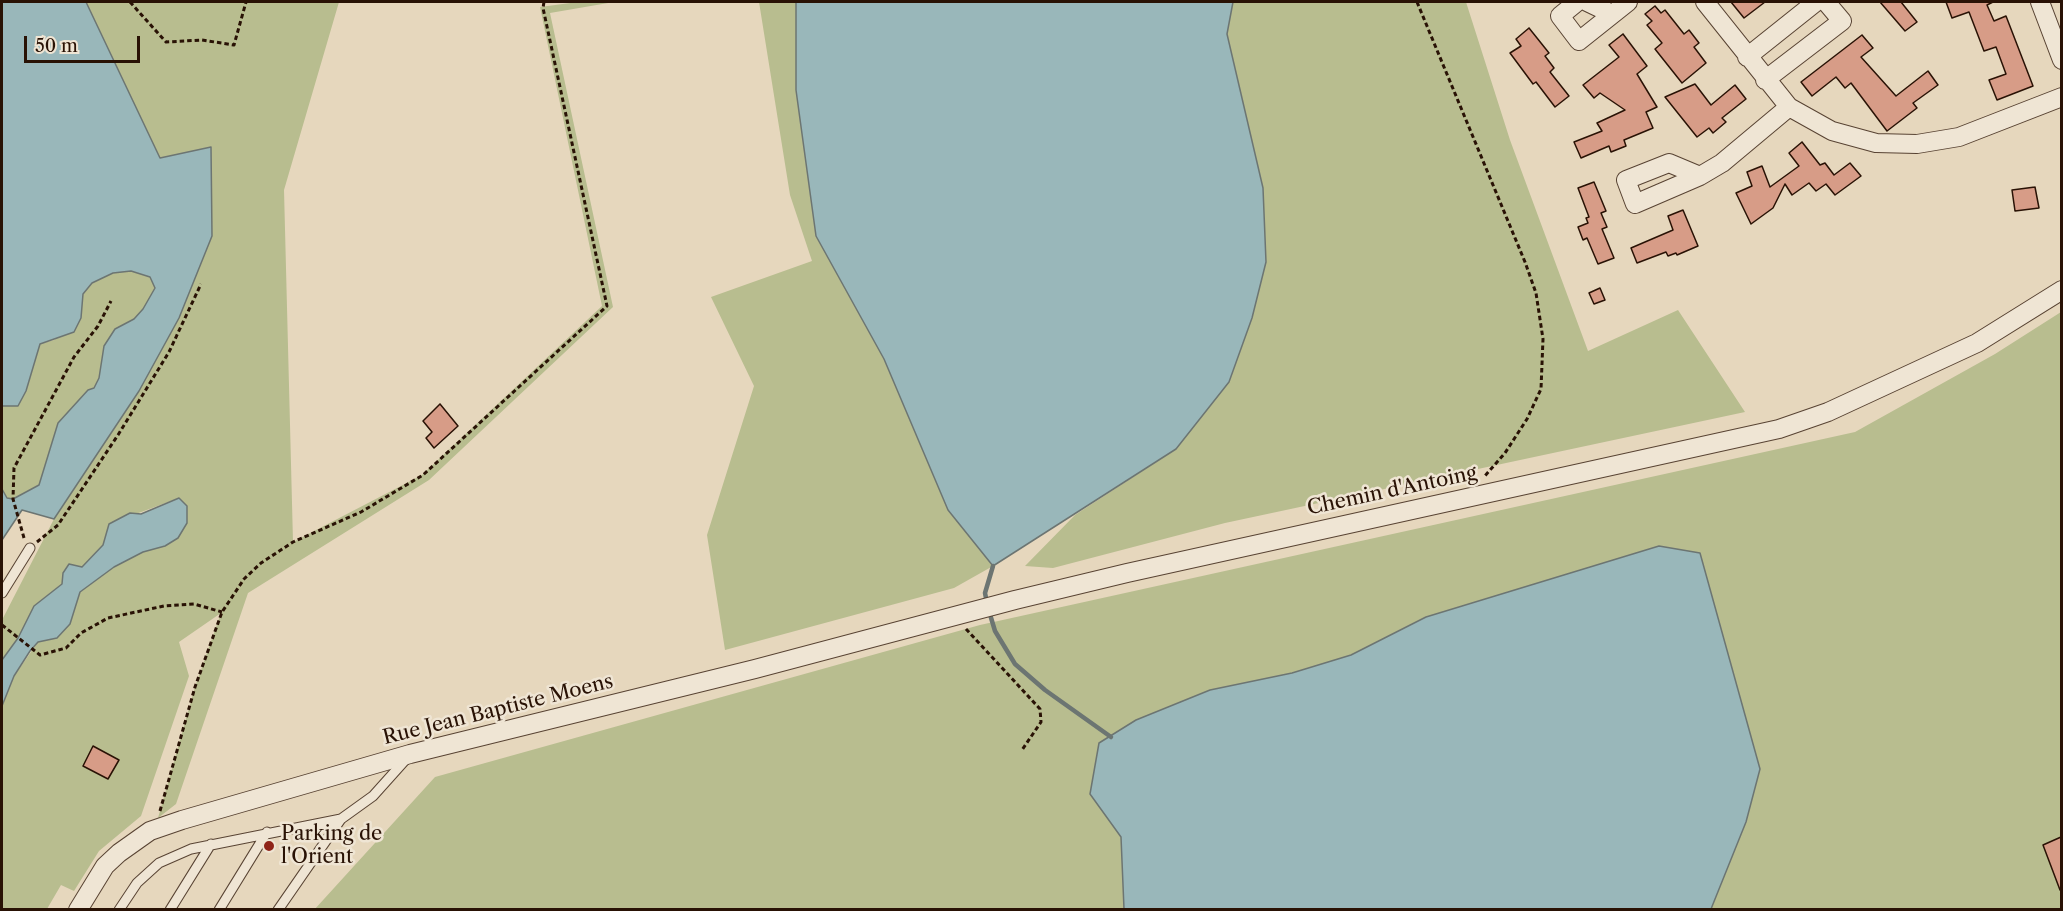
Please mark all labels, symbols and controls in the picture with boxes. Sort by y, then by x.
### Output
scale bar [27,24,142,62]
text: 50 m [35,35,78,57]
street label: Chemin d'Antoing [1305,461,1479,521]
street label: Rue Jean Baptiste Moens [380,670,616,750]
place label: Parking de l'Orient [281,822,382,869]
marker: Parking de l'Orient [262,839,276,853]

